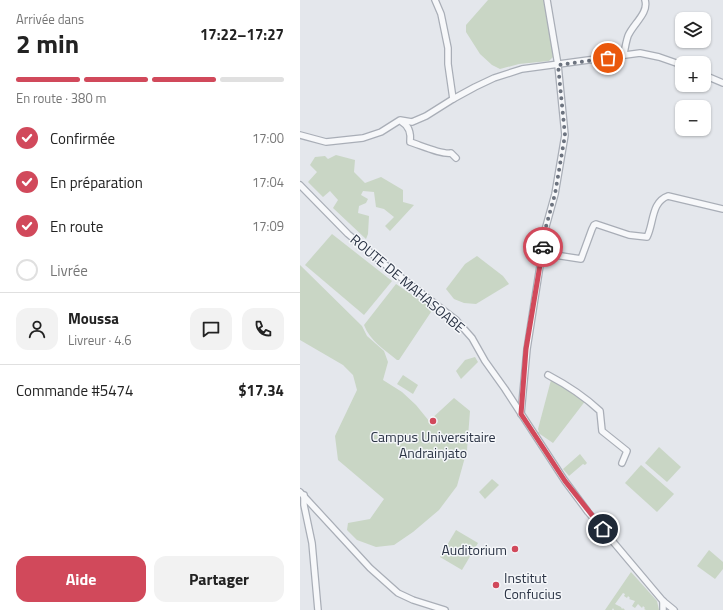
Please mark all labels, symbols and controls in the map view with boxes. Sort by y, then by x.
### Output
text: Arrivée dans [16,9,84,29]
map controls [675,12,711,136]
button: layers [675,12,711,48]
text: 17:22–17:27 [200,23,284,46]
text: 2 min [16,24,79,63]
pin [591,41,625,75]
icon: bag [597,47,619,69]
button: + [675,56,711,92]
text: En route · 380 m [16,88,106,108]
button: − [675,100,711,136]
icon: check [16,127,38,149]
text: Confirmée [50,127,115,150]
text: 17:00 [252,128,284,148]
icon: check [16,171,38,193]
text: En préparation [50,171,143,194]
text: 17:04 [252,172,284,192]
icon: check [16,215,38,237]
text: En route [50,215,103,238]
text: 17:09 [252,216,284,236]
courier [523,227,563,267]
street label: ROUTE DE MAHASOABE [346,229,470,338]
icon: car [532,236,554,258]
text: Livrée [50,259,88,282]
text: Moussa [68,307,119,330]
button: person [16,308,58,350]
button: chat [190,308,232,350]
button: phone [242,308,284,350]
text: Livreur · 4.6 [68,330,132,350]
text: Commande #5474 [16,379,133,402]
text: $17.34 [238,379,284,402]
marker: Campus Universitaire Andrainjato [428,416,438,426]
place label: Campus Universitaire Andrainjato [370,426,496,463]
pin [586,512,620,546]
icon: home [592,518,614,540]
place label: Auditorium [441,539,507,560]
marker: Auditorium [510,544,520,554]
button: Aide [16,556,146,602]
button: Partager [154,556,284,602]
place label: Institut Confucius [504,567,562,604]
marker: Institut Confucius [491,580,501,590]

